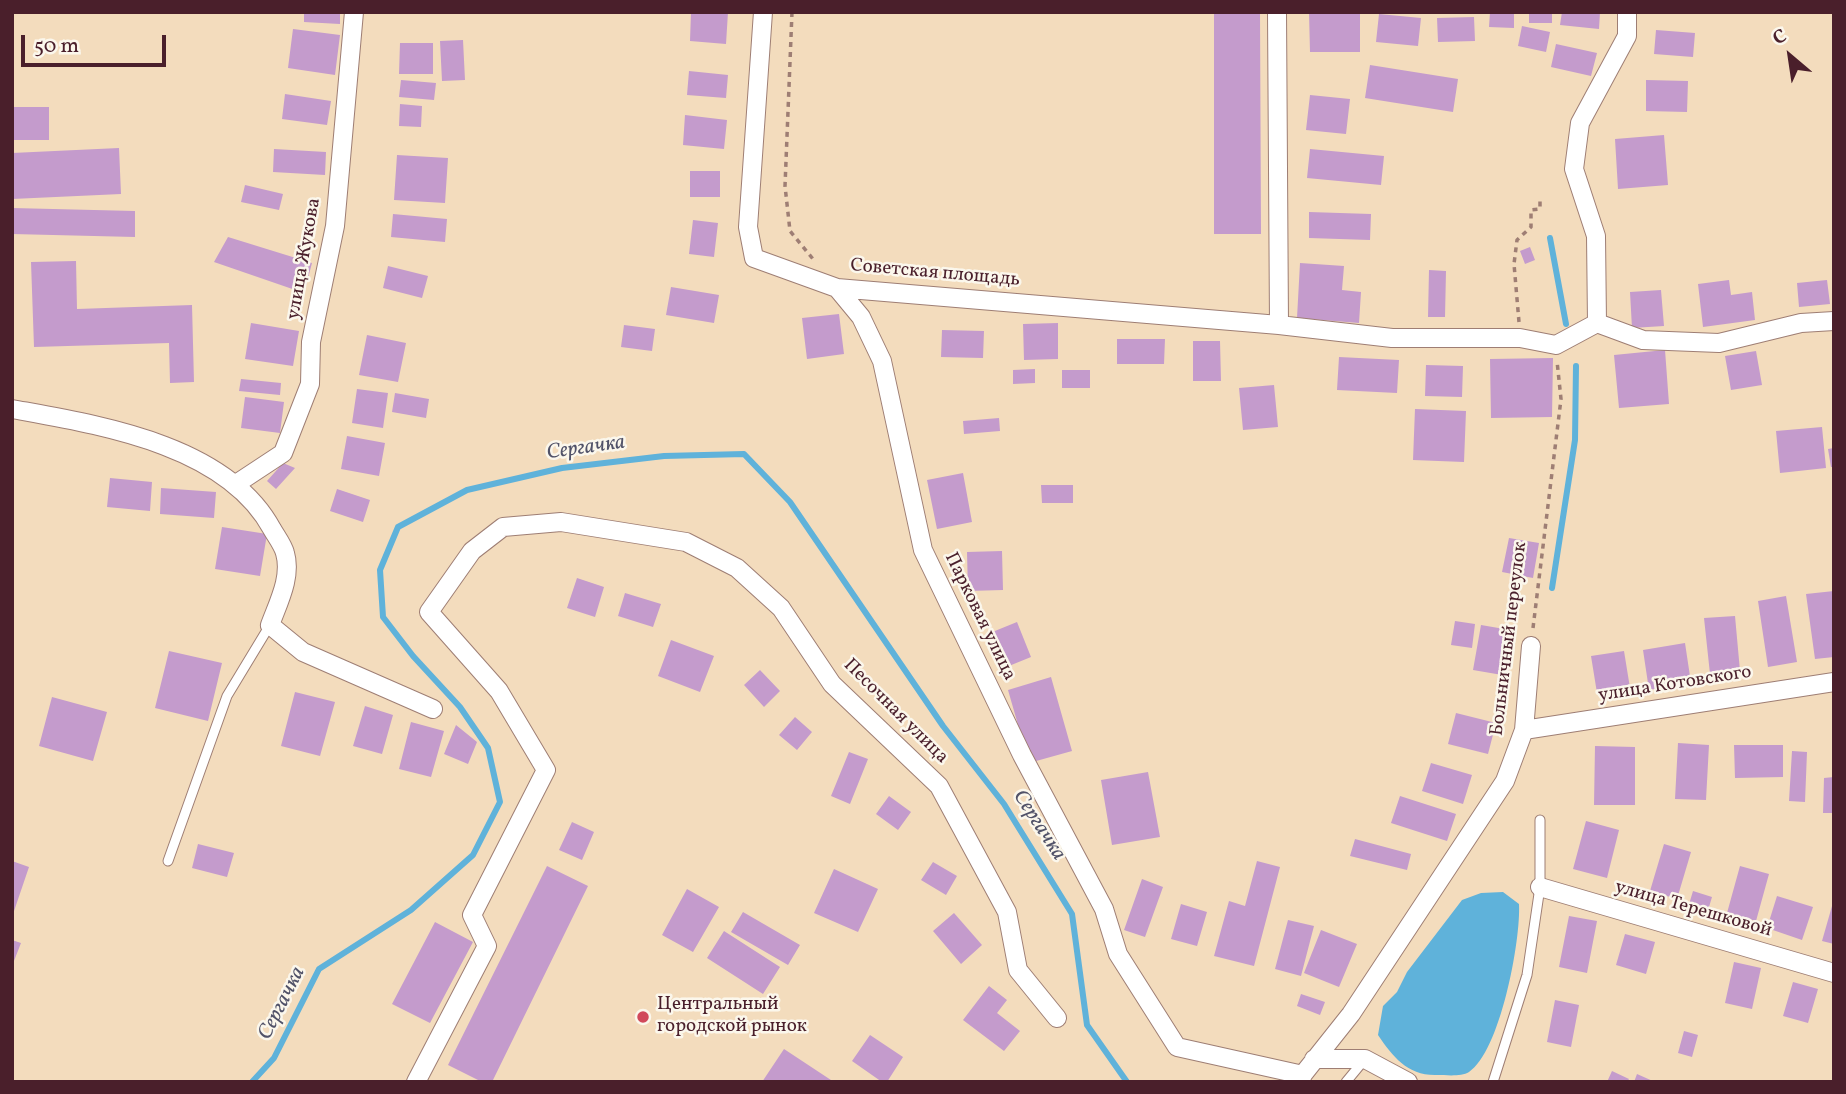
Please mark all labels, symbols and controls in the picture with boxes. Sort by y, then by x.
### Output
scale bar [24,21,170,65]
north arrow [1755,21,1825,91]
text: С [1768,23,1791,52]
text: 50 m [34,32,79,61]
street label: улица Жукова [283,196,327,322]
street label: Советская площадь [849,255,1021,293]
water label: Сергачка [545,431,627,467]
street label: Больничный переулок [1487,541,1533,737]
street label: Парковая улица [938,549,1020,685]
street label: Песочная улица [838,655,952,769]
street label: улица Котовского [1597,662,1753,708]
water label: Сергачка [1006,786,1070,866]
street label: улица Терешковой [1612,877,1774,943]
water label: Сергачка [254,963,312,1045]
place label: Центральный городской рынок [657,995,807,1039]
marker: Центральный городской рынок [635,1009,651,1025]

